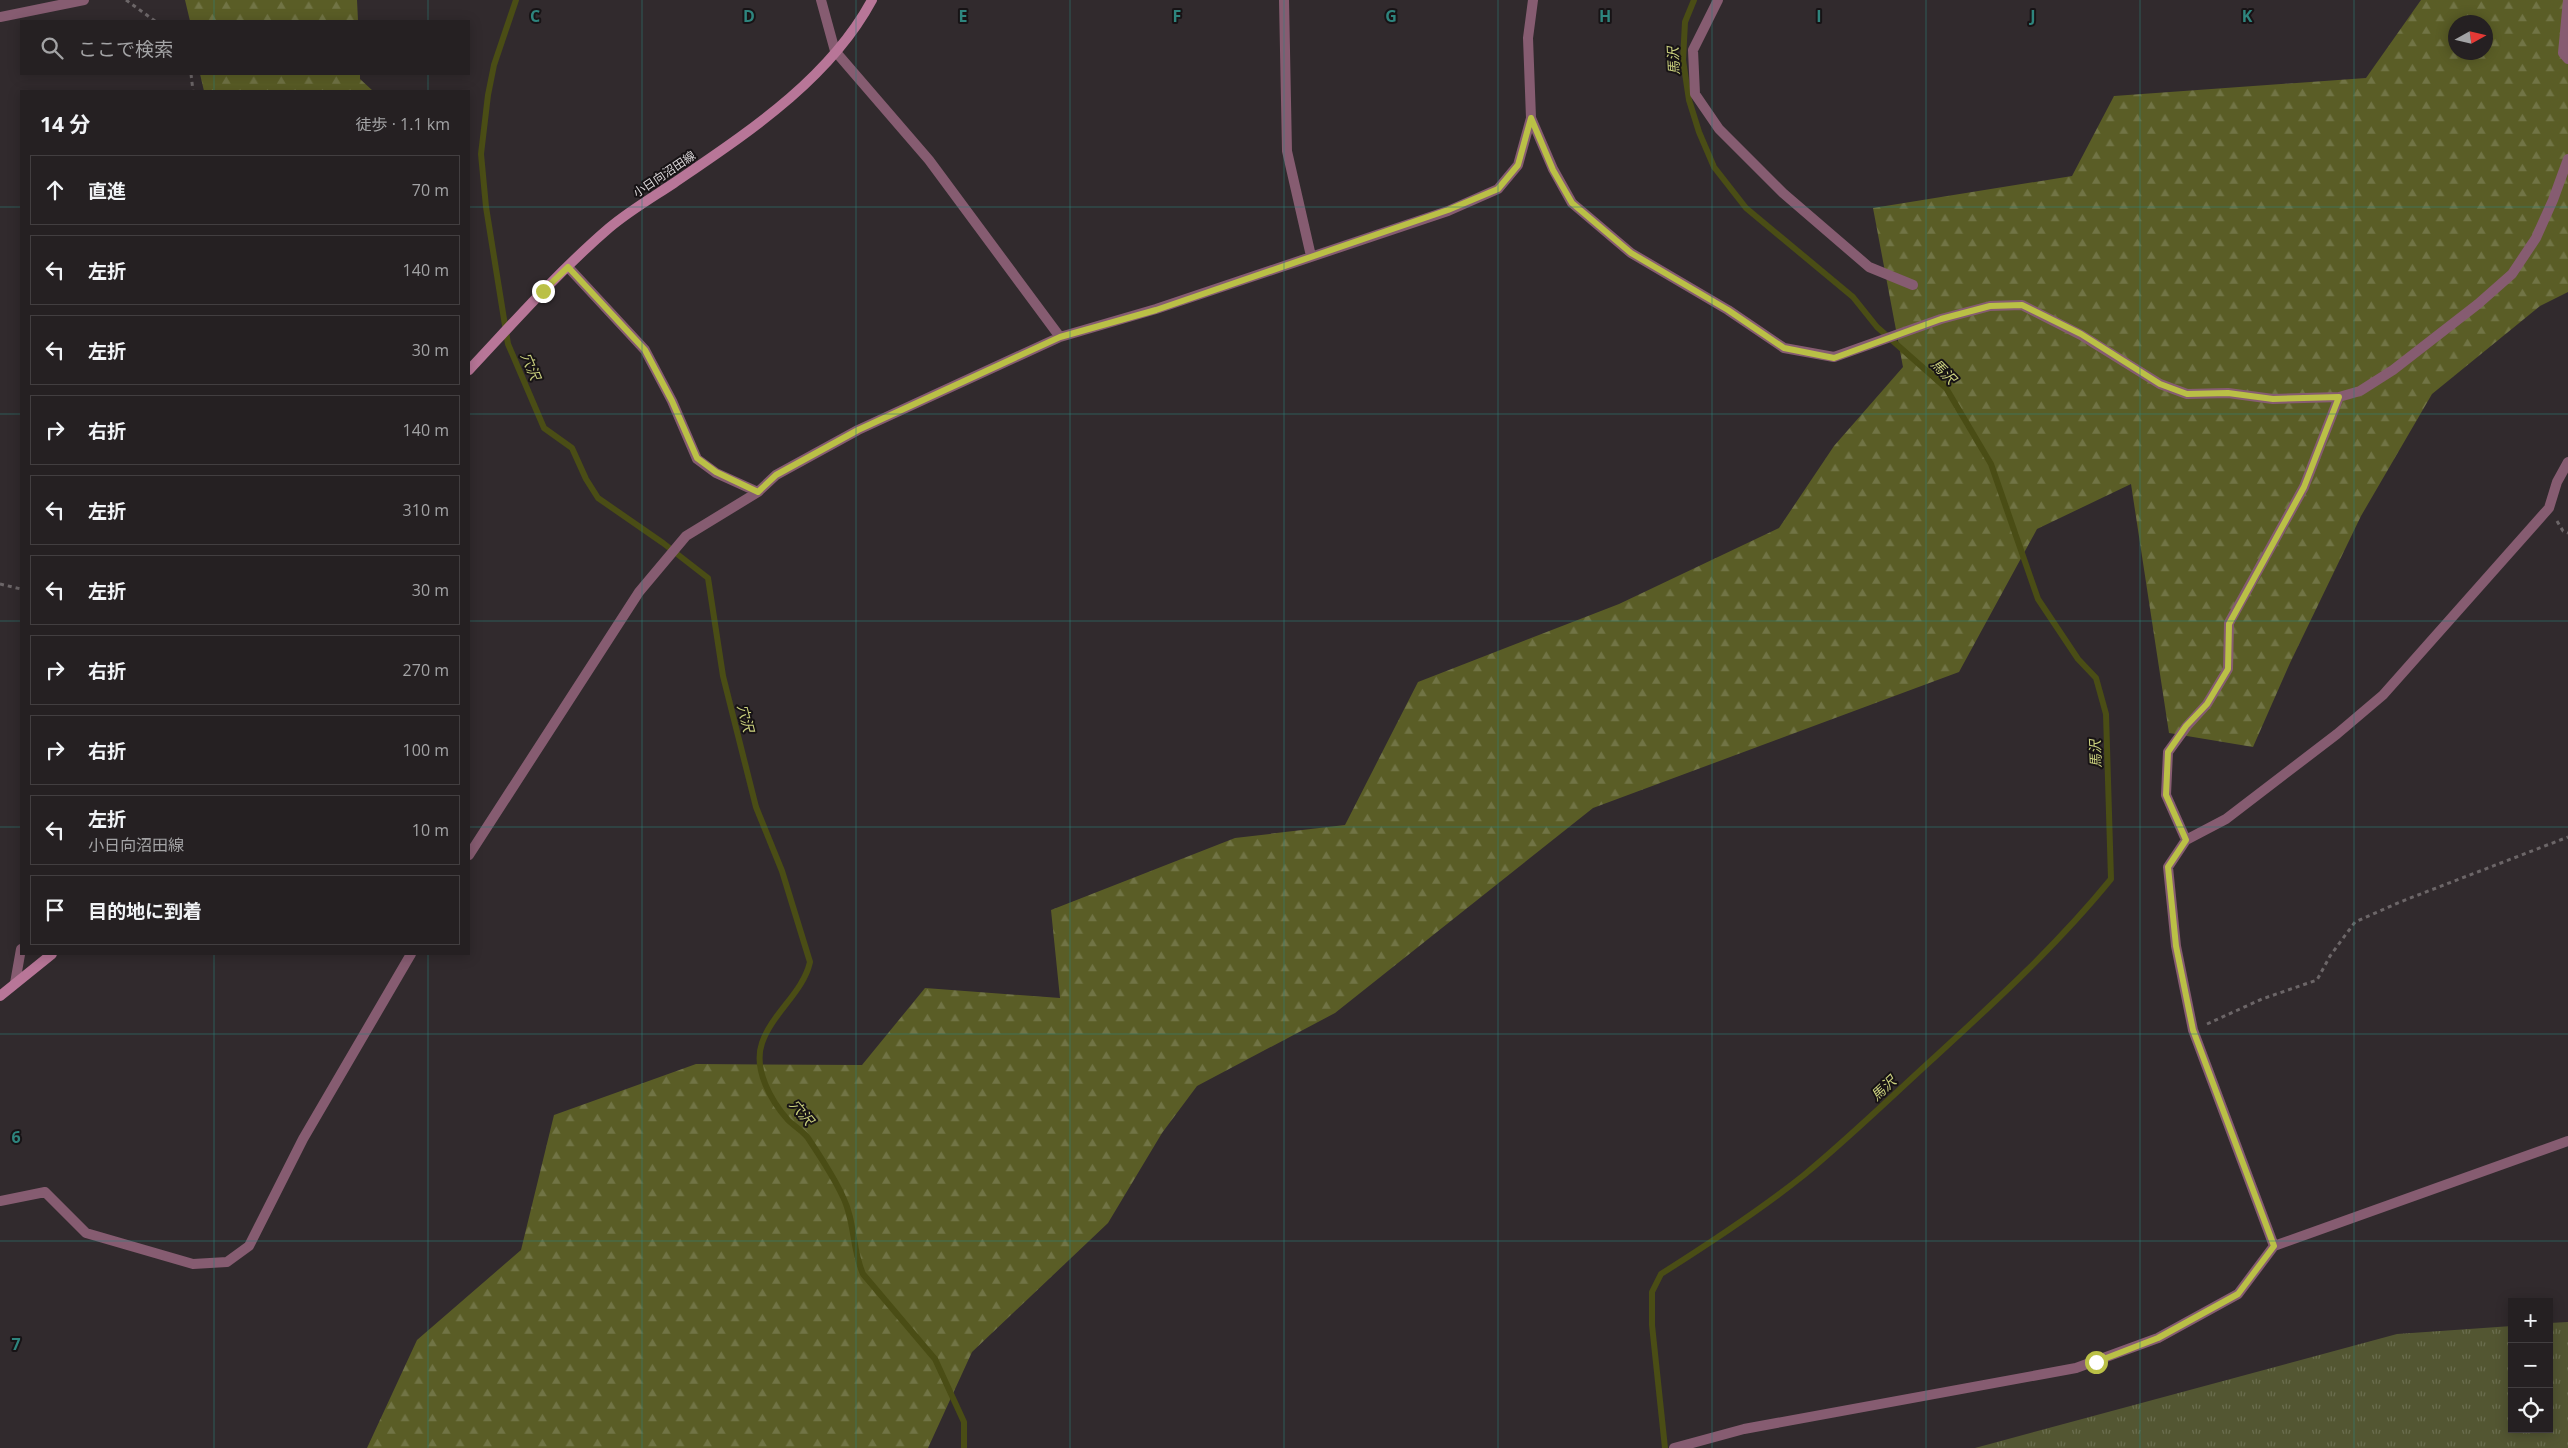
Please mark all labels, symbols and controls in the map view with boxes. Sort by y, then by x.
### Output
text: C [530,5,540,27]
text: D [743,5,755,27]
text: E [959,5,968,27]
text: F [1173,5,1181,27]
text: G [1385,5,1397,27]
text: H [1599,5,1611,27]
text: I [1816,5,1822,27]
text: J [2028,5,2036,27]
text: K [2242,5,2253,27]
north arrow [2448,15,2493,60]
search box [20,20,470,75]
icon: search [38,34,66,62]
text: ここで検索 [78,36,173,62]
water label: 馬沢 [1663,45,1683,75]
text: 14 分 [40,110,90,138]
text: 徒歩 · 1.1 km [356,113,450,135]
street label: 小日向沼田線 [629,147,699,201]
icon: ahead [41,176,69,204]
text: 直進 [88,178,126,204]
text: 70 m [412,179,449,201]
icon: left [41,256,69,284]
text: 左折 [88,258,126,284]
text: 140 m [403,259,449,281]
route end [532,280,555,303]
icon: left [41,336,69,364]
text: 左折 [88,338,126,364]
text: 30 m [412,339,449,361]
water label: 穴沢 [517,349,546,384]
water label: 馬沢 [1927,354,1962,389]
icon: right [41,416,69,444]
text: 右折 [88,418,126,444]
text: 140 m [403,419,449,441]
icon: left [41,496,69,524]
text: 左折 [88,498,126,524]
text: 310 m [403,499,449,521]
icon: left [41,576,69,604]
text: 左折 [88,578,126,604]
text: 30 m [412,579,449,601]
icon: right [41,656,69,684]
text: 右折 [88,658,126,684]
text: 270 m [403,659,449,681]
water label: 穴沢 [733,702,759,736]
icon: right [41,736,69,764]
text: 右折 [88,738,126,764]
water label: 馬沢 [2085,738,2105,768]
text: 100 m [403,739,449,761]
text: 左折 [88,806,126,832]
icon: left [41,816,69,844]
text: 10 m [412,819,449,841]
text: 小日向沼田線 [88,834,184,856]
icon: arrive [41,896,69,924]
text: 目的地に到着 [88,898,202,924]
water label: 馬沢 [1866,1070,1901,1104]
water label: 穴沢 [786,1095,820,1130]
text: 6 [11,1126,21,1148]
map controls [2508,1298,2553,1433]
button: + [2508,1298,2553,1343]
text: 7 [11,1333,21,1355]
button: − [2508,1343,2553,1388]
route start [2085,1351,2108,1374]
button: locate [2508,1388,2553,1433]

